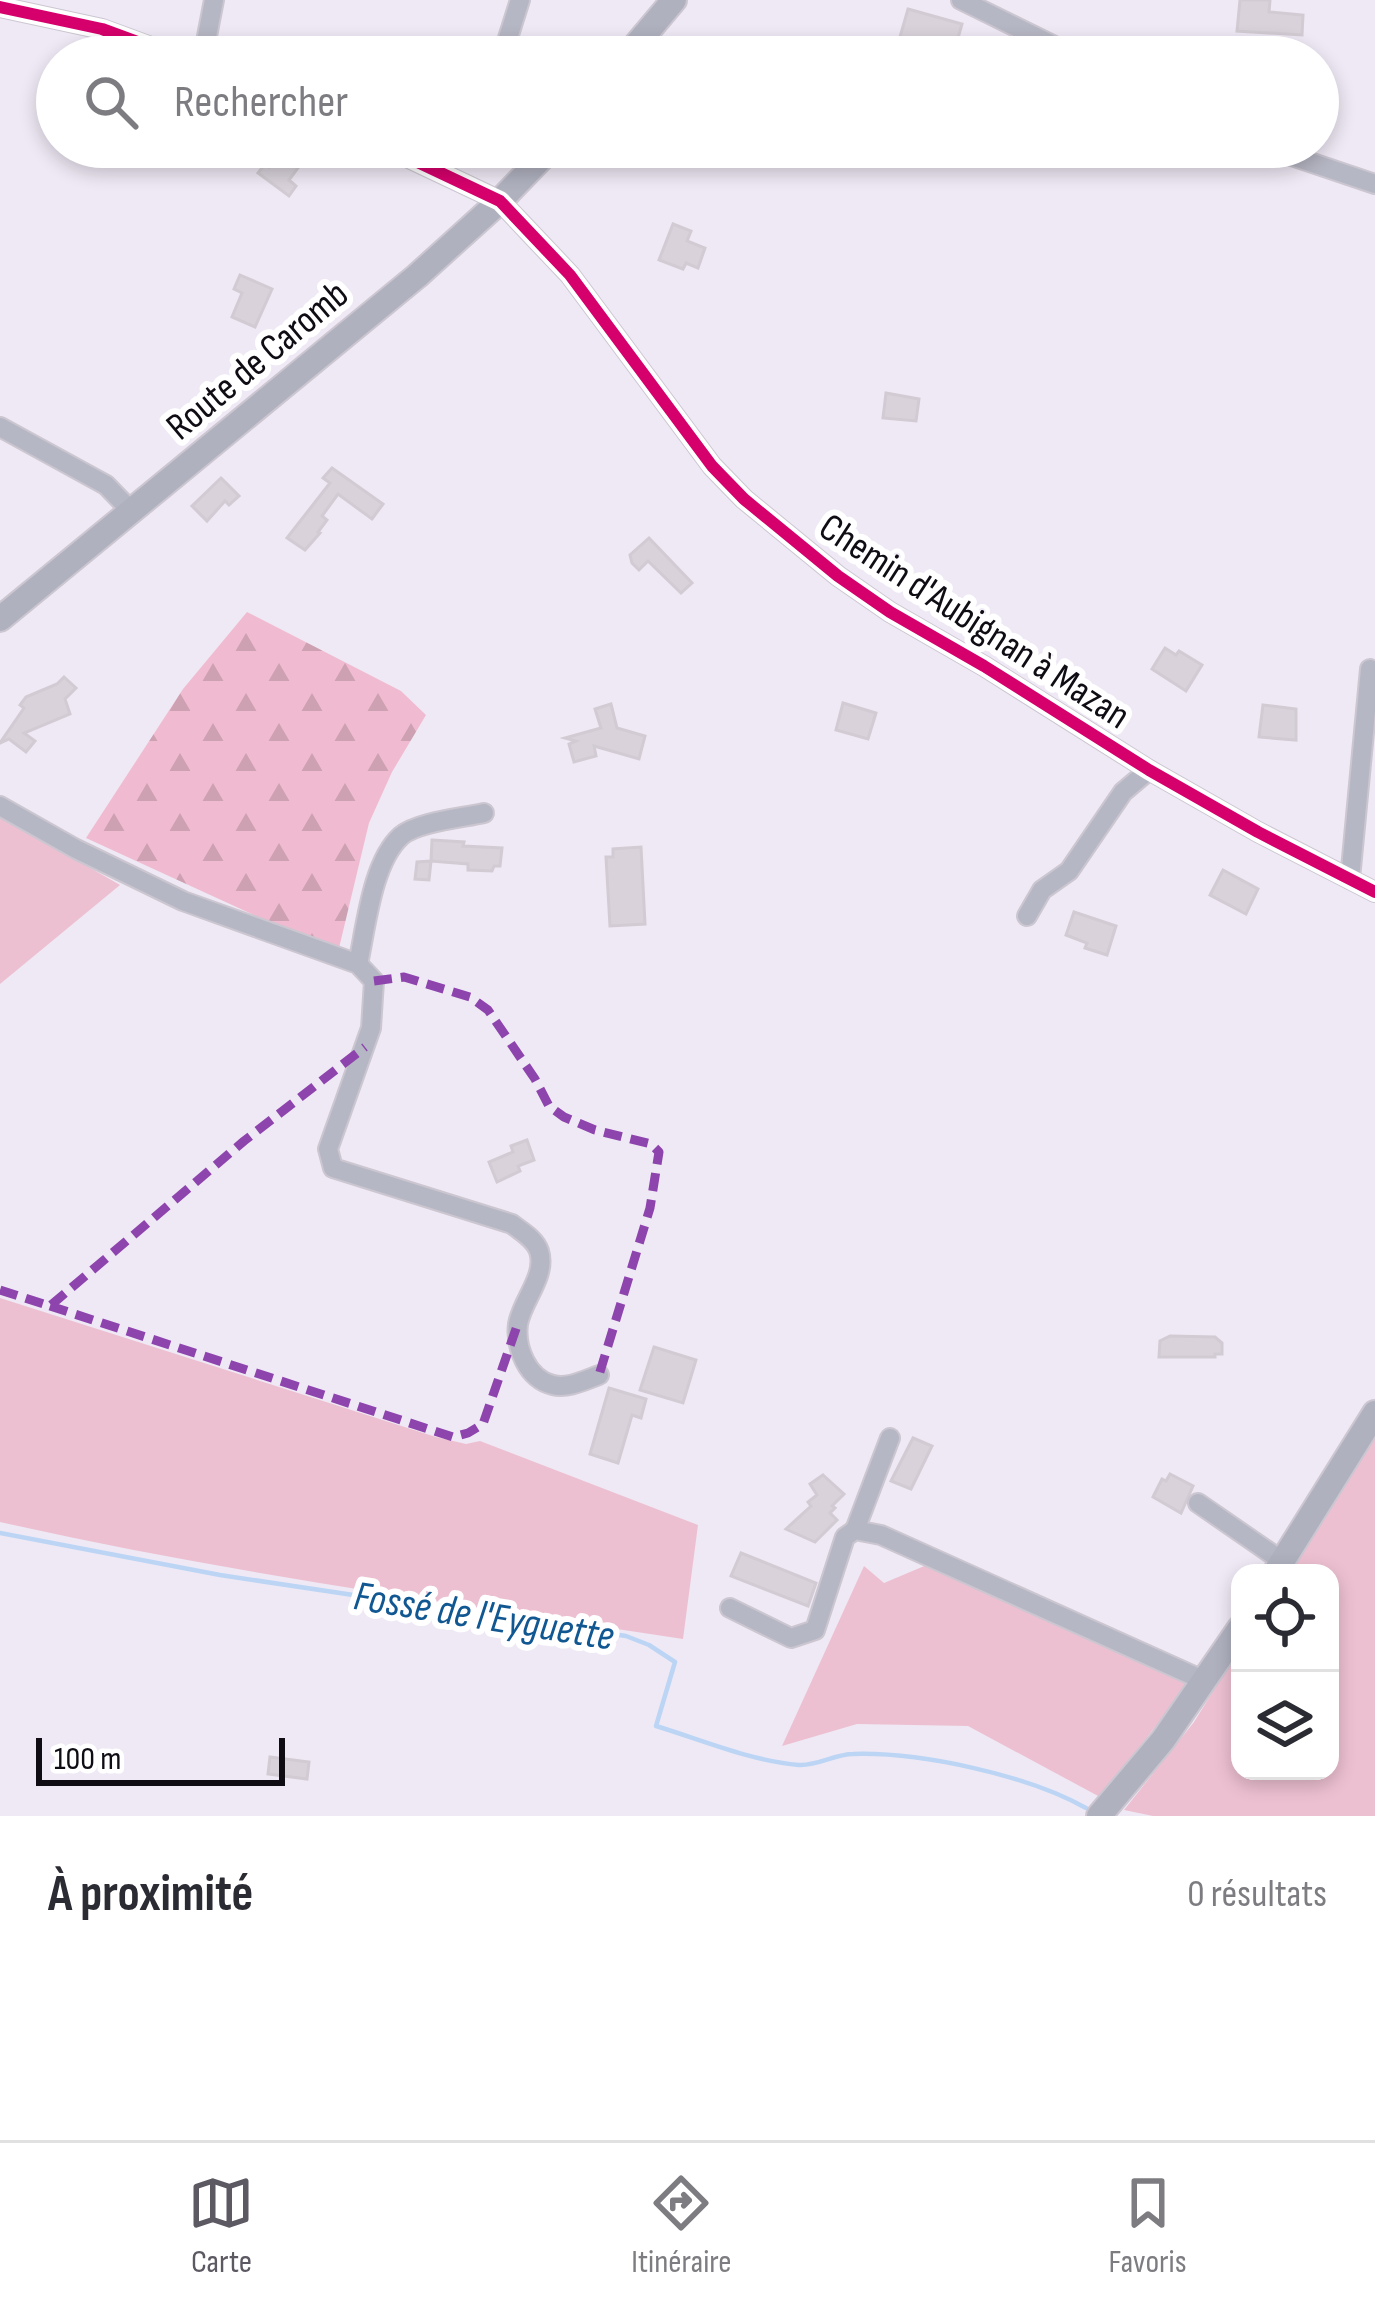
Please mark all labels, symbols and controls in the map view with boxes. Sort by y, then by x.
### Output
search box [36,36,1339,168]
icon: search [78,69,144,135]
text: Rechercher [174,75,348,130]
street label: Route de Caromb [158,271,358,451]
street label: Chemin d'Aubignan à Mazan [810,504,1138,740]
map controls [1231,1564,1339,1780]
button: locate [1231,1564,1339,1672]
water label: Fossé de l'Eyguette [350,1571,618,1663]
button: layers [1231,1672,1339,1780]
scale bar [36,1732,285,1785]
text: 100 m [54,1739,121,1779]
text: À proximité [48,1864,253,1925]
text: 0 résultats [1187,1871,1327,1918]
tab: Carte [188,2170,254,2282]
tab: Itinéraire [631,2170,732,2282]
tab: Favoris [1108,2170,1187,2282]

